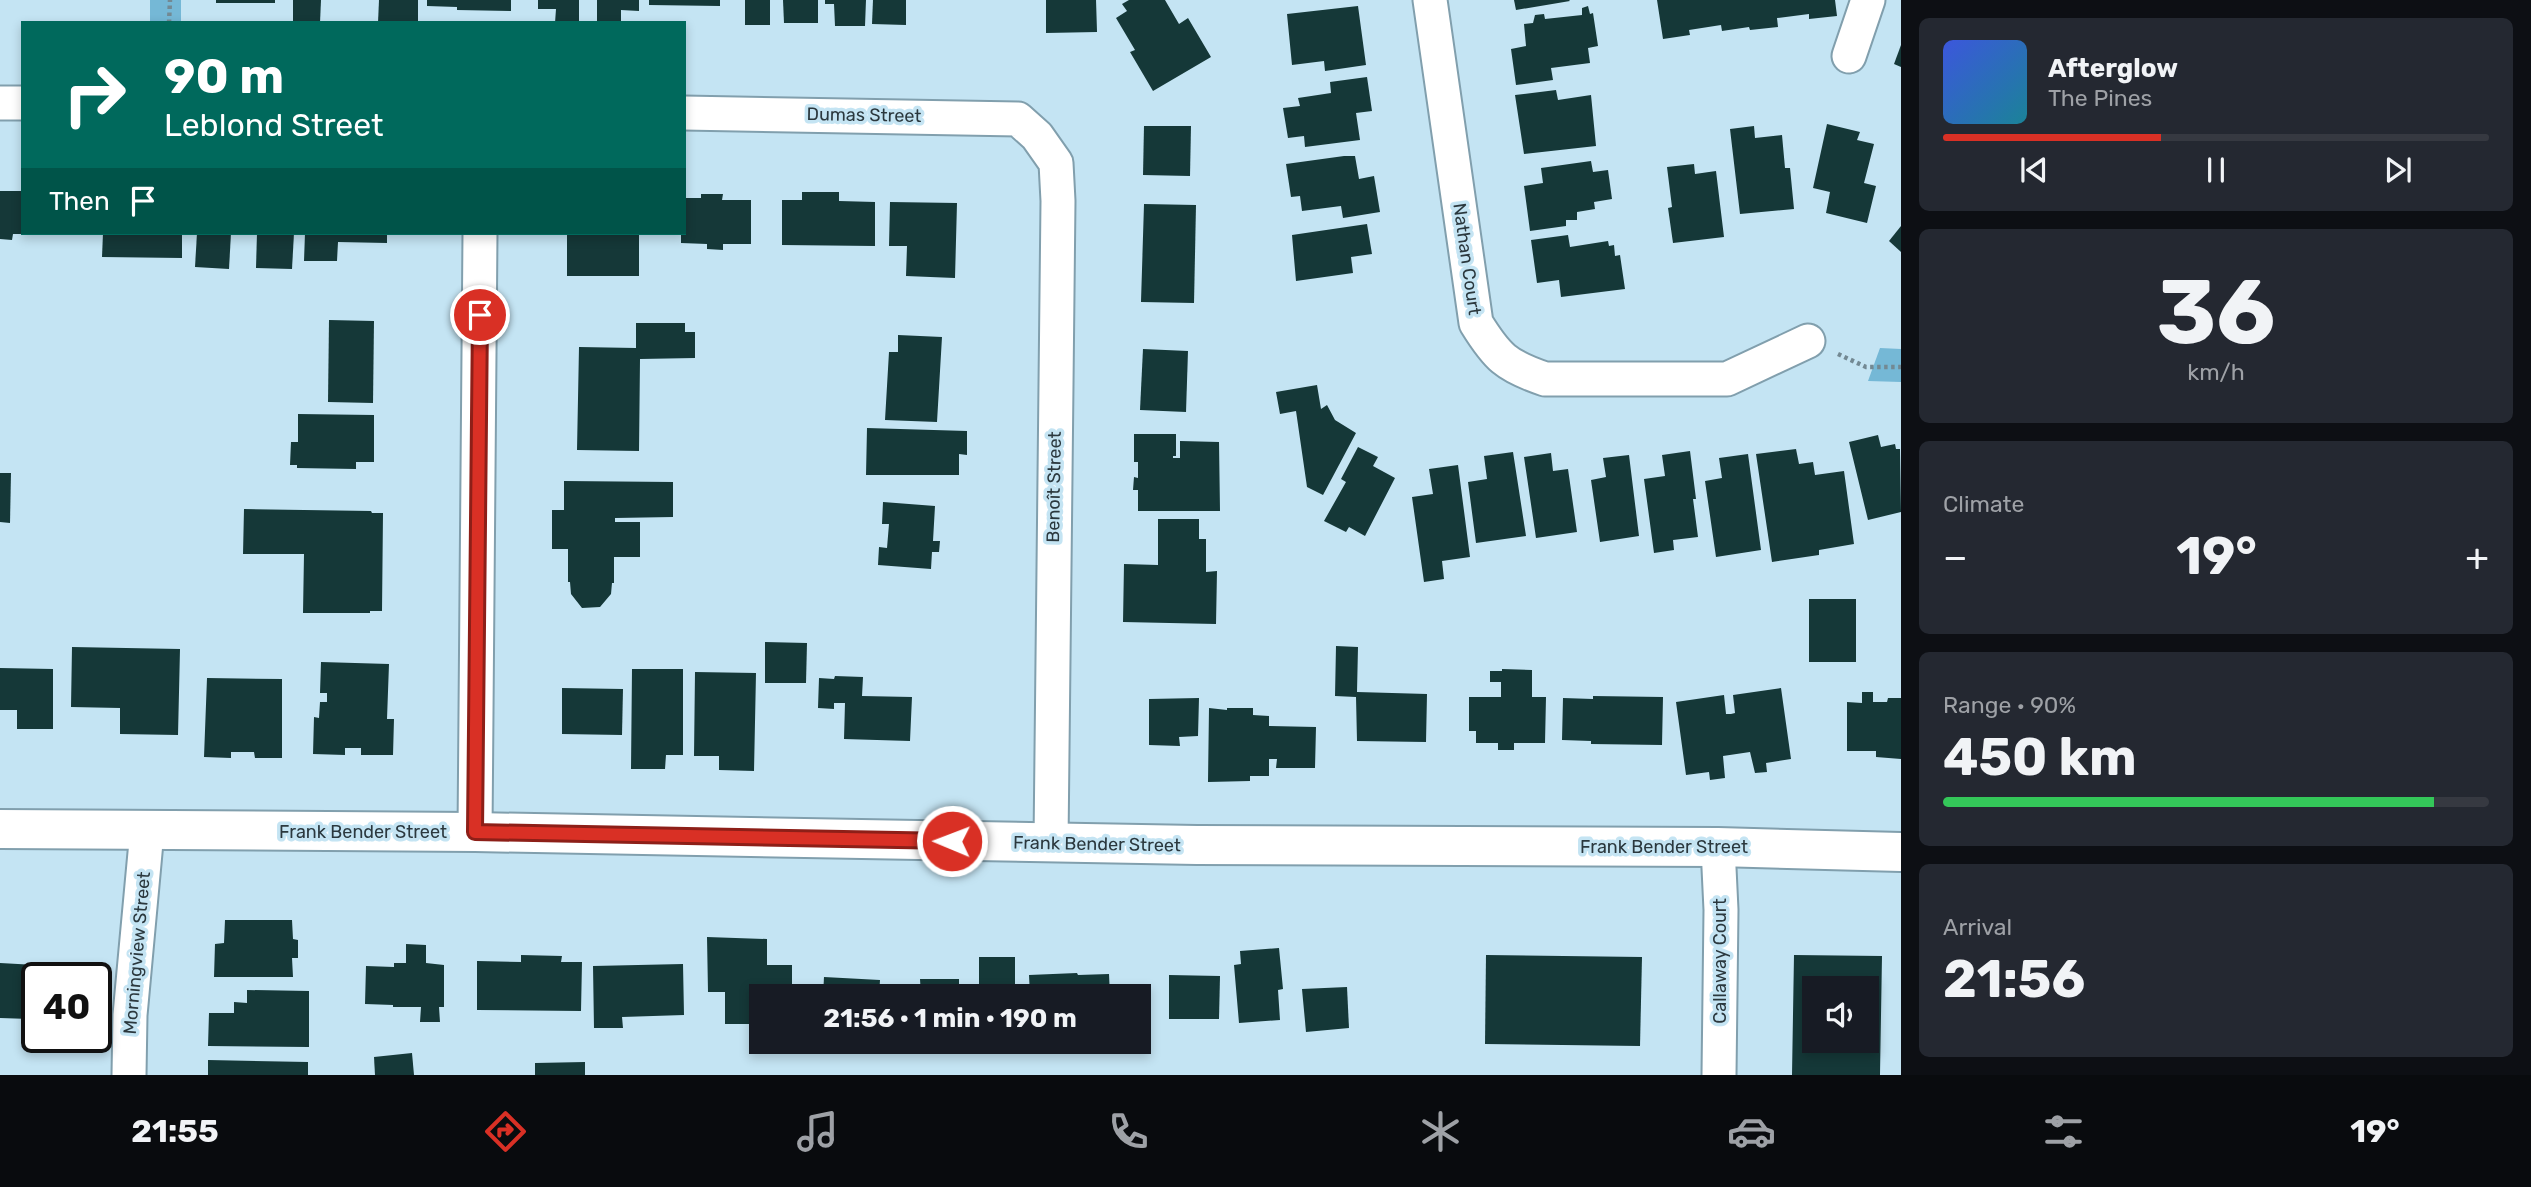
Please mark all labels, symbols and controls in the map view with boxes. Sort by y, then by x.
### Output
text: 90 m [164,47,284,105]
icon: right [49,49,140,140]
text: Afterglow [2048,53,2178,84]
text: The Pines [2048,84,2152,112]
street label: Dumas Street [806,103,922,127]
text: Leblond Street [164,106,384,144]
icon: previous [2015,151,2053,189]
icon: pause [2197,151,2235,189]
icon: next [2379,151,2417,189]
icon: arrive [124,182,162,220]
text: Then [49,186,110,217]
street label: Nathan Court [1448,202,1486,316]
text: 36 [2156,258,2276,366]
pin [450,285,510,345]
icon: arrive [461,296,499,334]
text: km/h [2187,358,2245,386]
street label: Benoît Street [1042,431,1066,543]
text: Climate [1943,490,2024,518]
text: 19° [2176,525,2257,587]
text: − [1943,534,1968,580]
text: + [2465,534,2489,580]
text: Range · 90% [1943,691,2076,719]
text: 450 km [1943,726,2137,788]
position arrow [915,804,989,878]
street label: Frank Bender Street [279,821,447,843]
street label: Frank Bender Street [1013,832,1181,856]
street label: Frank Bender Street [1580,836,1748,858]
street label: Morningview Street [119,871,155,1035]
street label: Callaway Court [1709,898,1731,1024]
text: Arrival [1943,913,2012,941]
text: 21:56 [1943,948,2085,1010]
speed limit sign: 40 [21,962,112,1053]
map controls [1802,976,1879,1053]
button: sound [1802,976,1879,1053]
text: 21:56 · 1 min · 190 m [823,1003,1077,1034]
icon: directions [481,1107,530,1156]
icon: music [793,1107,842,1156]
icon: phone [1104,1107,1153,1156]
icon: climate [1416,1107,1465,1156]
icon: car [1727,1107,1776,1156]
icon: filters [2039,1107,2088,1156]
text: 21:55 [131,1112,219,1150]
text: 19° [2350,1112,2400,1150]

